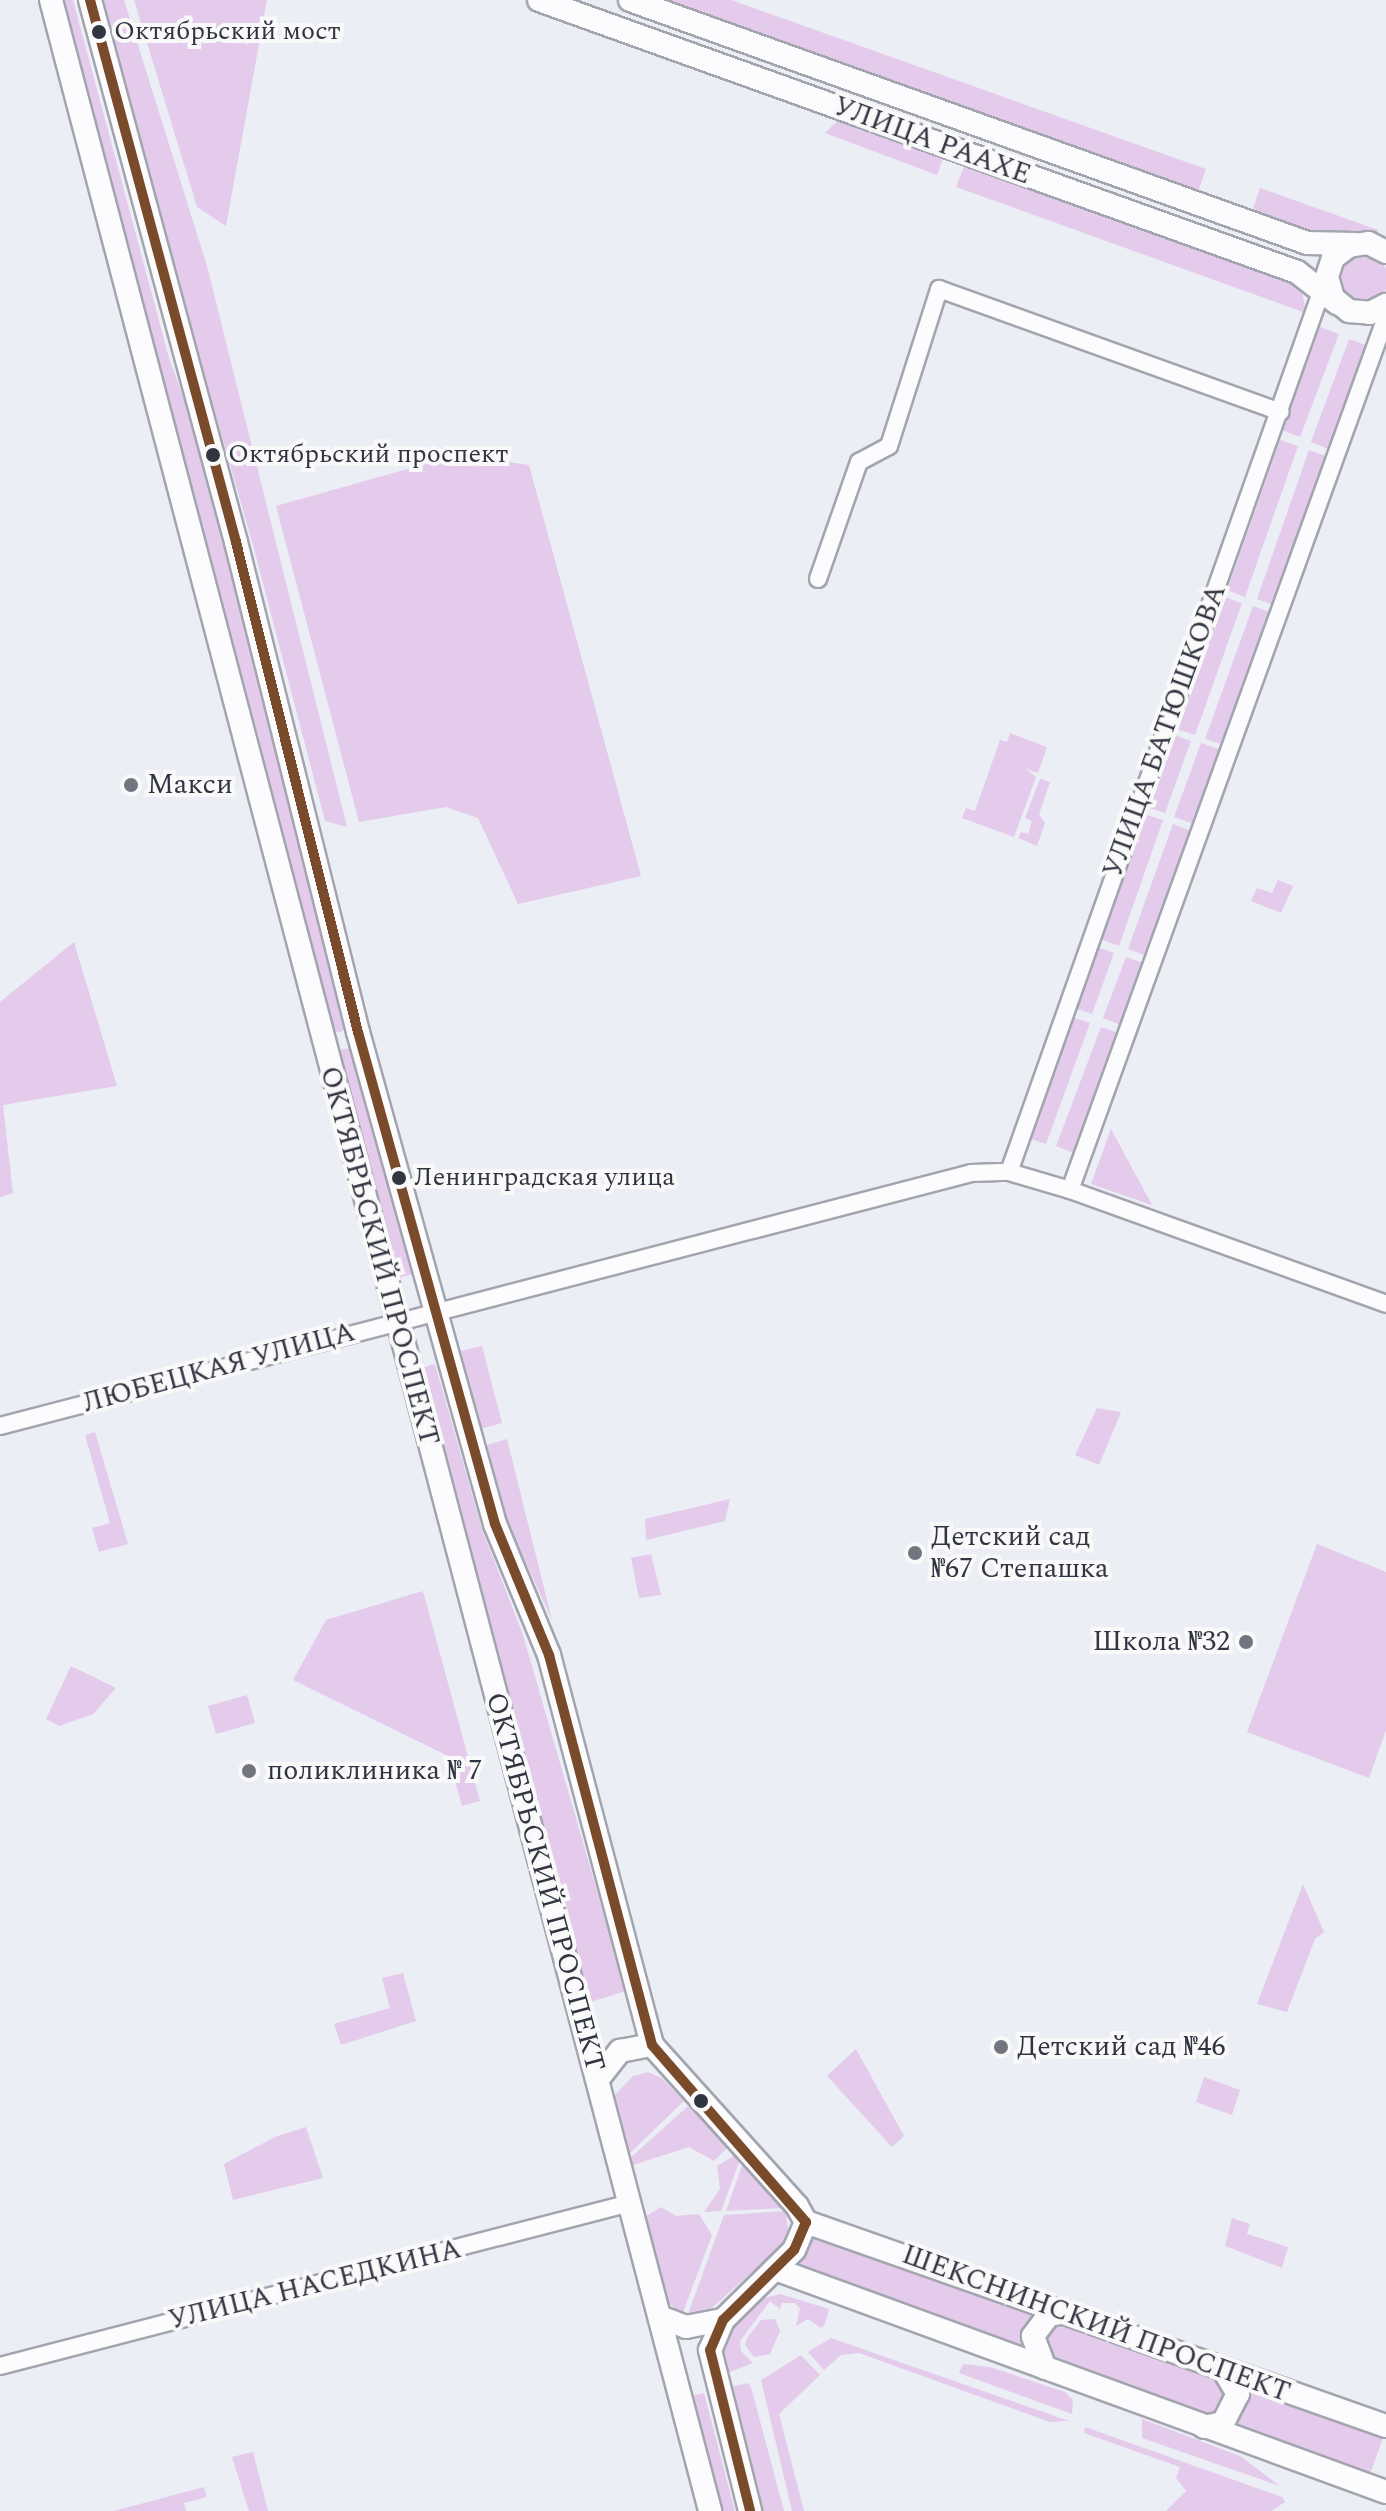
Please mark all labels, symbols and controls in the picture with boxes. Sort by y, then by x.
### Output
place label: Октябрьский мост [114,16,340,48]
marker: Октябрьский мост [91,24,107,40]
street label: УЛИЦА РААХЕ [829,90,1035,192]
place label: Октябрьский проспект [228,439,508,471]
marker: Октябрьский проспект [205,447,221,463]
street label: УЛИЦА БАТЮШКОВА [1096,580,1234,882]
place label: Макси [147,768,233,802]
marker: Макси [122,776,140,794]
street label: ОКТЯБРЬСКИЙ ПРОСПЕКТ [312,1063,446,1449]
place label: Ленинградская улица [414,1162,675,1194]
marker: Ленинградская улица [391,1170,407,1186]
street label: ЛЮБЕЦКАЯ УЛИЦА [79,1315,359,1421]
place label: Детский сад №67 Степашка [931,1520,1109,1586]
marker: Детский сад №67 Степашка [906,1544,924,1562]
place label: Школа №32 [1092,1625,1230,1659]
marker: Школа №32 [1237,1633,1255,1651]
street label: ОКТЯБРЬСКИЙ ПРОСПЕКТ [478,1689,612,2075]
place label: поликлиника № 7 [267,1754,482,1788]
marker: поликлиника № 7 [238,1760,260,1782]
place label: Детский сад №46 [1017,2030,1225,2064]
marker: Детский сад №46 [992,2038,1010,2056]
unlabelled marker [693,2093,709,2109]
street label: УЛИЦА НАСЕДКИНА [165,2232,465,2338]
street label: ШЕКСНИНСКИЙ ПРОСПЕКТ [897,2238,1295,2410]

